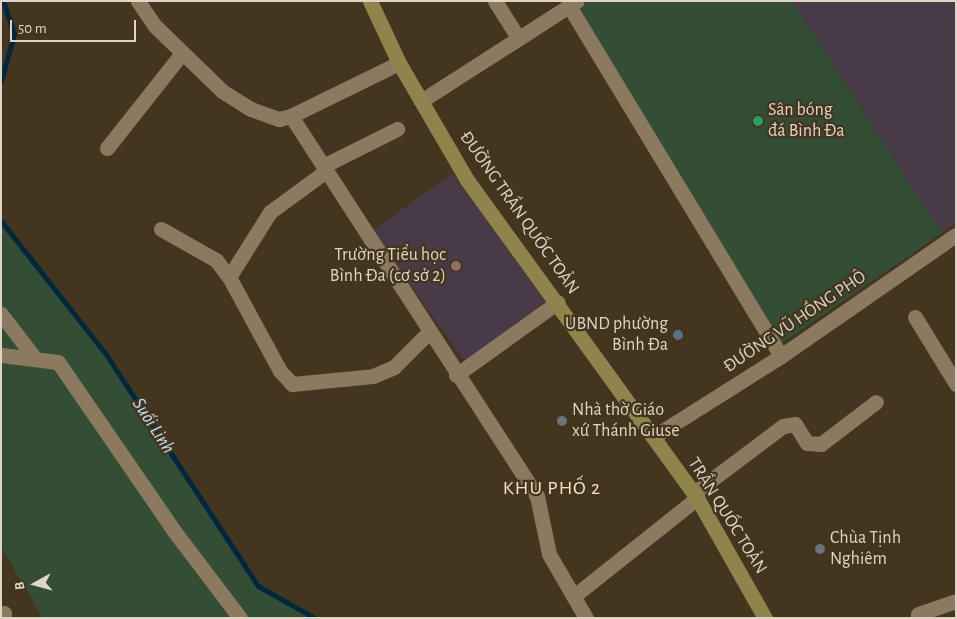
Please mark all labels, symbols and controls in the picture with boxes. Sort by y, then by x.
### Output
scale bar [12,10,139,42]
text: 50 m [18,21,47,36]
place label: Sân bóng đá Bình Đa [768,100,845,142]
marker: Sân bóng đá Bình Đa [752,115,764,127]
street label: ĐƯỜNG TRẦN QUỐC TOẢN [455,127,583,299]
place label: Trường Tiểu học Bình Đa (cơ sở 2) [330,245,446,288]
marker: Trường Tiểu học Bình Đa (cơ sở 2) [450,260,462,272]
street label: ĐƯỜNG VŨ HỒNG PHÔ [720,266,870,378]
place label: UBND phường Bình Đa [565,314,668,356]
marker: UBND phường Bình Đa [672,329,684,341]
water label: Suối Linh [127,394,179,458]
place label: Nhà thờ Giáo xứ Thánh Giuse [572,400,679,442]
marker: Nhà thờ Giáo xứ Thánh Giuse [556,415,568,427]
street label: TRẦN QUỐC TOẢN [683,454,771,578]
district label: KHU PHỐ 2 [502,476,602,500]
place label: Chùa Tịnh Nghiêm [830,528,901,570]
marker: Chùa Tịnh Nghiêm [814,543,826,555]
north arrow [10,559,60,609]
text: B [13,581,28,591]

